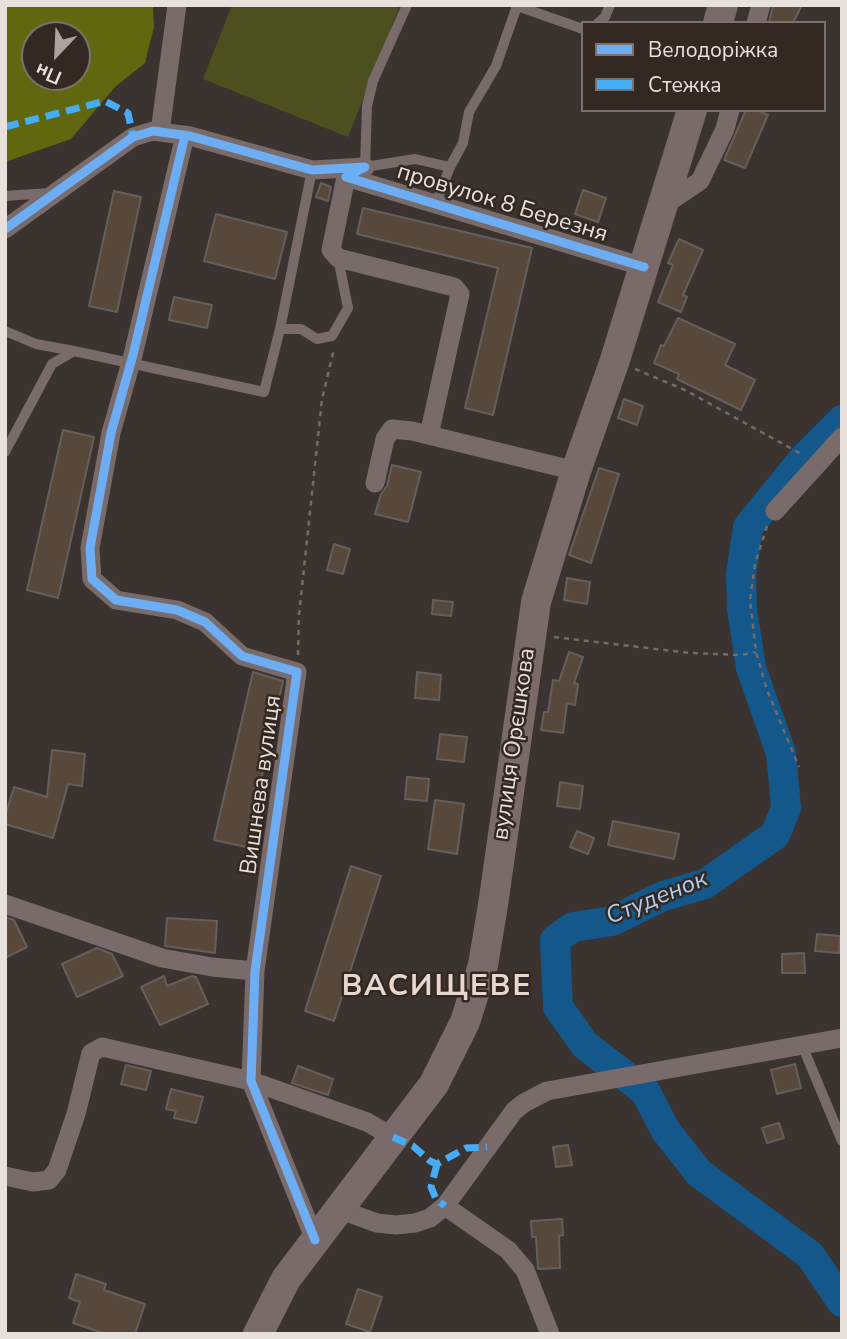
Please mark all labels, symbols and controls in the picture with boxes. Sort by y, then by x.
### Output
north arrow [21,21,91,91]
legend [581,21,826,112]
text: Велодоріжка [648,36,778,64]
text: Пн [31,56,66,91]
text: Стежка [648,71,722,99]
street label: провулок 8 Березня [393,159,611,249]
street label: вулиця Орєшкова [488,646,542,842]
street label: Вишнева вулиця [236,693,288,877]
water label: Студенок [602,866,712,932]
district label: ВАСИЩЕВЕ [343,970,531,1006]

